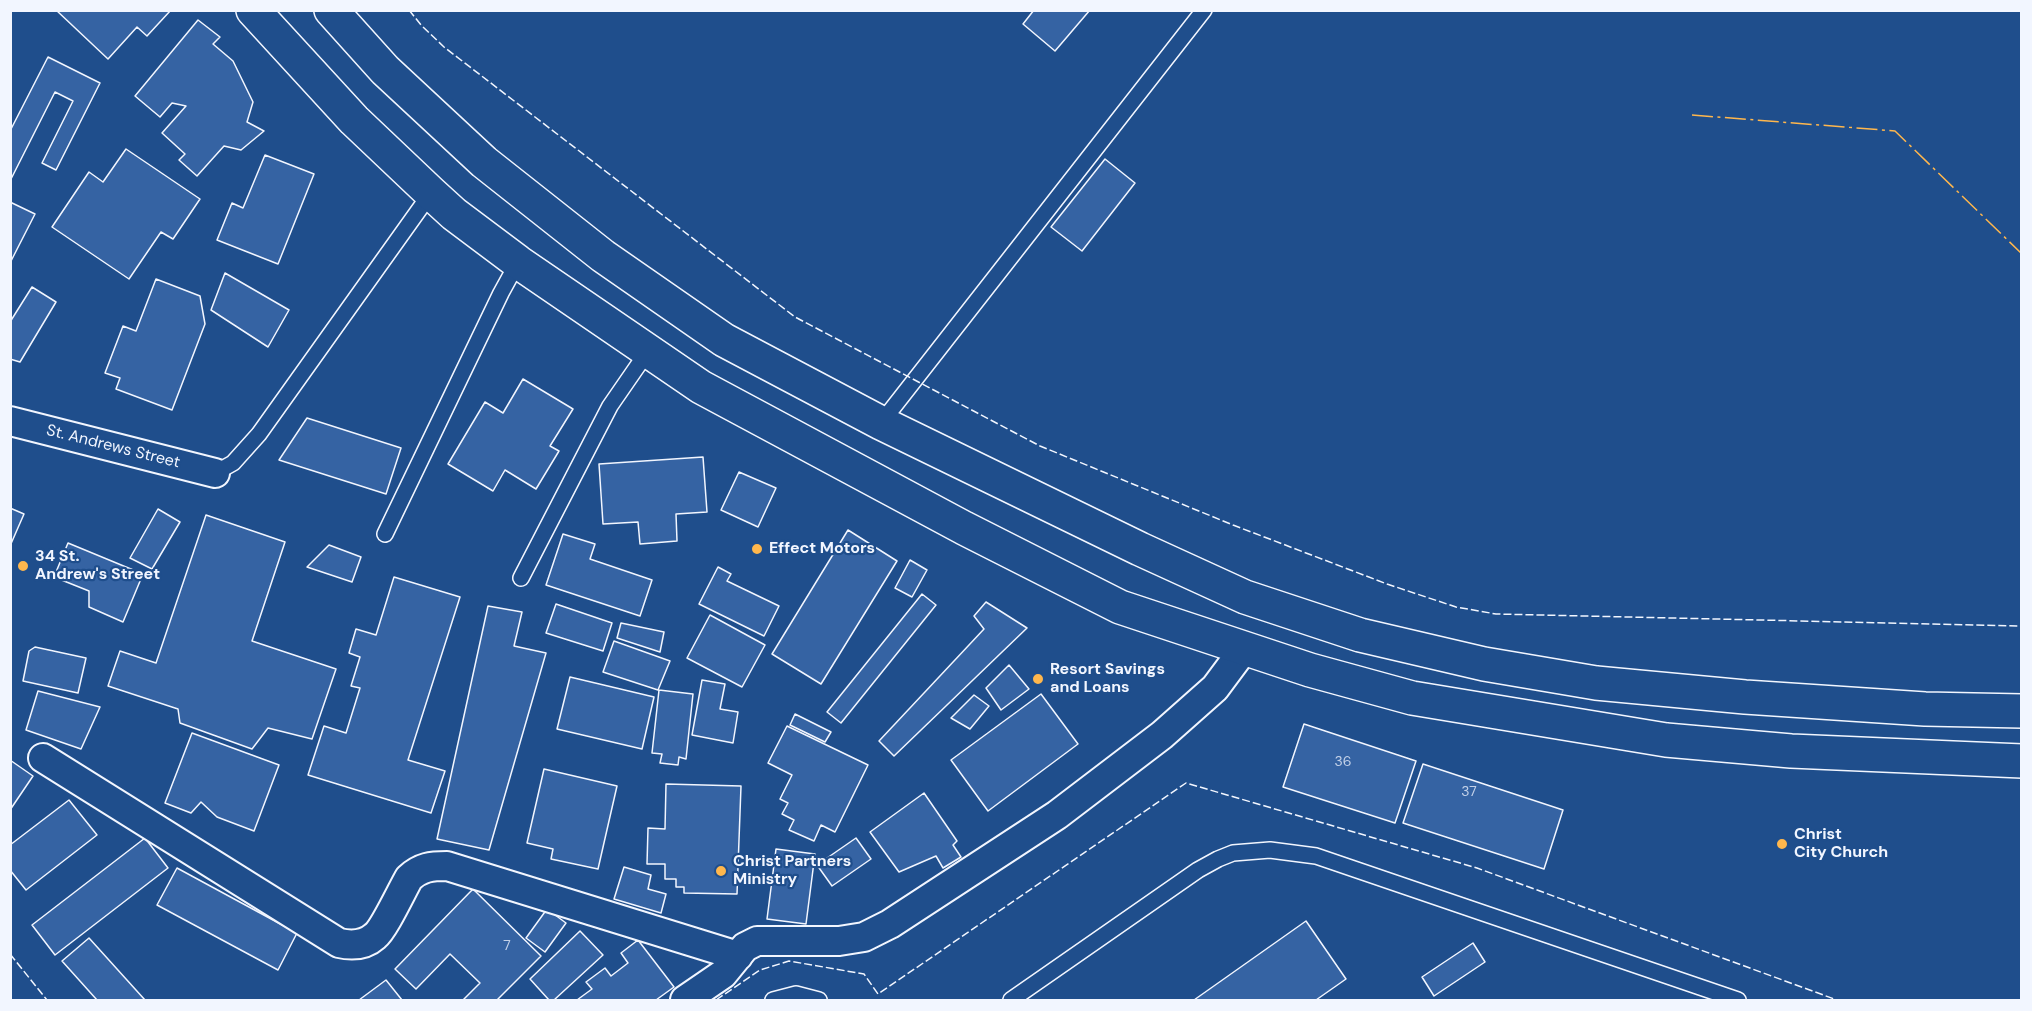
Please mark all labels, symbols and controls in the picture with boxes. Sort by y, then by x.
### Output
street label: St. Andrews Street [44,421,182,473]
place label: Effect Motors [769,539,875,559]
marker: Effect Motors [750,542,764,556]
place label: 34 St. Andrew's Street [35,547,160,585]
marker: 34 St. Andrew's Street [16,559,30,573]
place label: Resort Savings and Loans [1050,660,1165,698]
marker: Resort Savings and Loans [1031,672,1045,686]
house number: 36 [1334,754,1352,770]
house number: 37 [1461,784,1477,800]
place label: Christ City Church [1794,825,1888,863]
marker: Christ City Church [1775,837,1789,851]
place label: Christ Partners Ministry [733,852,851,890]
marker: Christ Partners Ministry [714,864,728,878]
house number: 7 [503,938,511,954]

